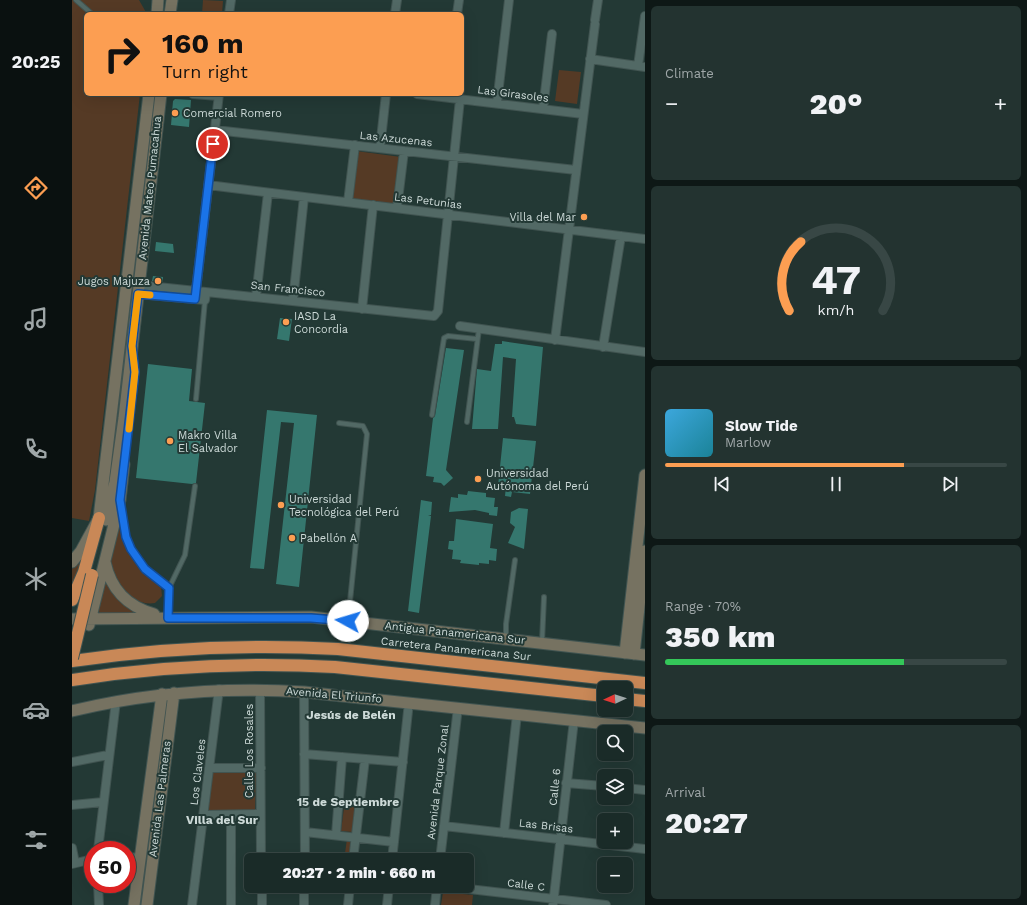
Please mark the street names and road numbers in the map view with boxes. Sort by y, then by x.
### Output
street label: Las Girasoles [477,83,550,105]
street label: Avenida Mateo Pumacahua [136,116,164,260]
street label: Las Azucenas [359,129,433,149]
street label: Las Petunias [393,190,463,212]
street label: San Francisco [250,279,326,299]
street label: Antigua Panamericana Sur [384,619,526,647]
street label: Carretera Panamericana Sur [380,635,532,663]
street label: Avenida El Triunfo [285,684,383,706]
street label: Calle Los Rosales [243,704,256,798]
street label: Avenida Parque Zonal [424,723,452,840]
street label: Los Claveles [187,738,209,806]
street label: Avenida Las Palmeras [146,740,174,858]
street label: Calle 6 [547,767,563,806]
street label: Las Brisas [518,816,574,836]
street label: Calle C [506,876,546,894]

